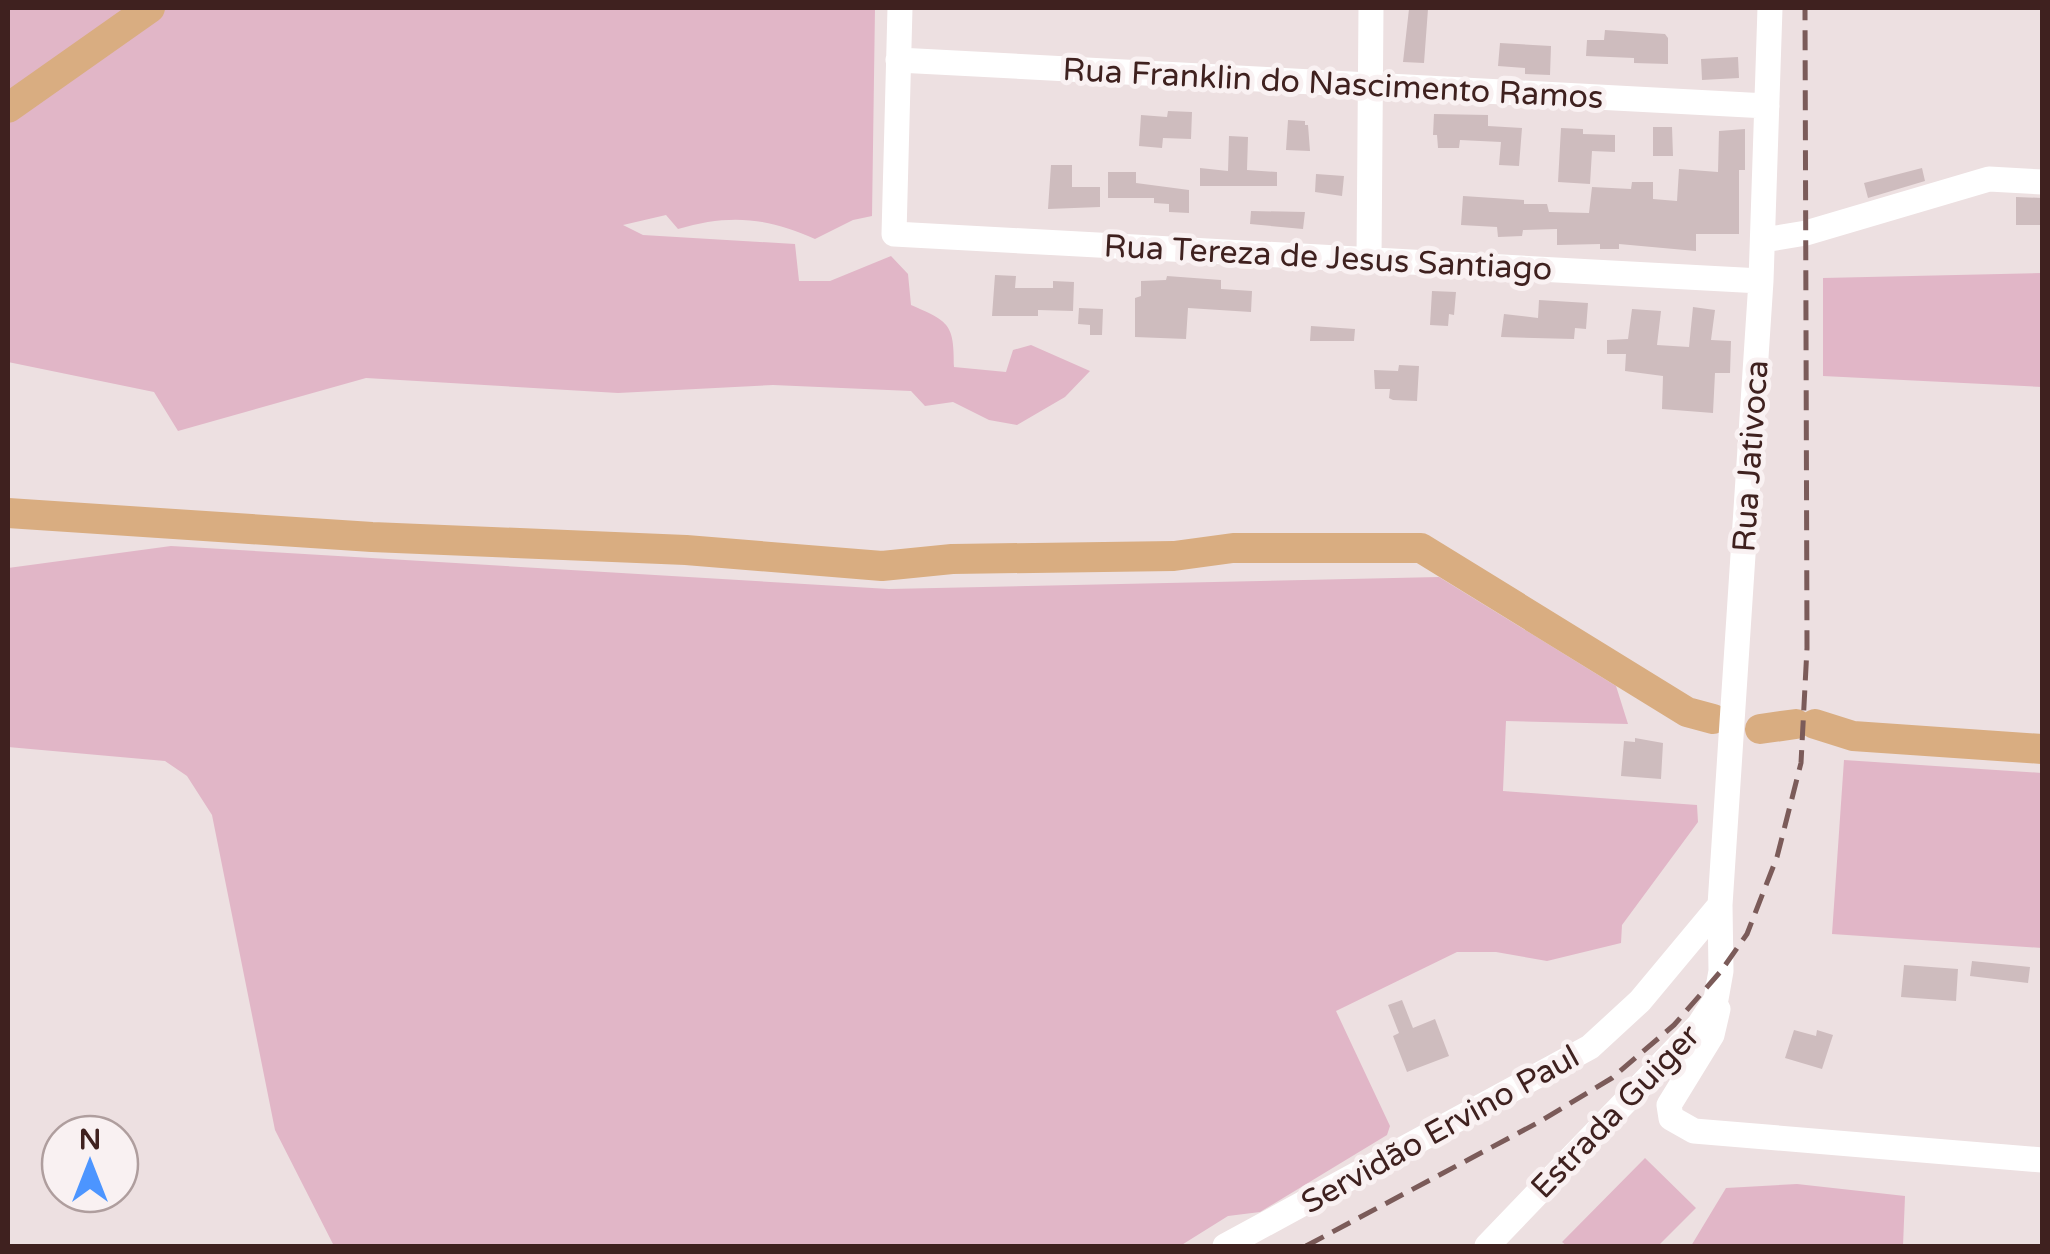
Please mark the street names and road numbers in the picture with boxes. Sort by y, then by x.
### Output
street label: Rua Franklin do Nascimento Ramos [1062,51,1604,117]
street label: Rua Tereza de Jesus Santiago [1103,227,1553,289]
street label: Rua Jativoca [1725,359,1777,553]
street label: Estrada Guiger [1523,1016,1709,1206]
street label: Servidão Ervino Paul [1295,1038,1586,1222]

